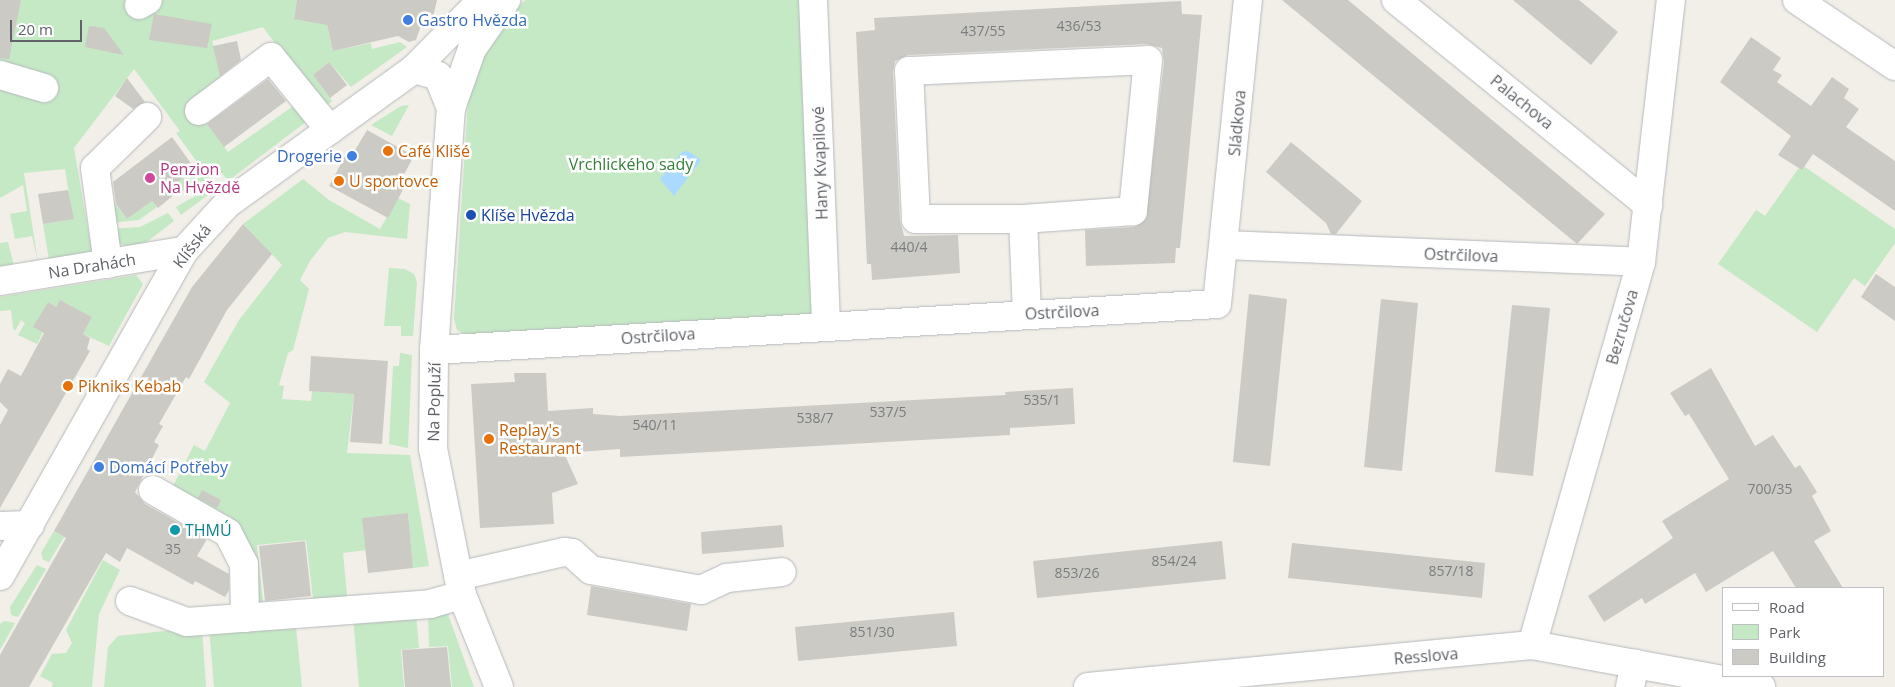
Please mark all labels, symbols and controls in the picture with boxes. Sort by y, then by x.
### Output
scale bar [12,10,85,42]
place label: Gastro Hvězda [418,10,527,30]
marker: Gastro Hvězda [402,14,414,26]
house number: 436/53 [1056,18,1102,34]
text: 20 m [18,19,53,39]
house number: 437/55 [960,23,1006,39]
street label: Palachova [1487,71,1557,133]
street label: Sládkova [1225,89,1249,157]
street label: Hany Kvapilové [808,106,832,220]
place label: Café Klišé [398,141,470,161]
marker: Café Klišé [382,145,394,157]
place label: Drogerie [277,146,342,166]
marker: Drogerie [346,150,358,162]
park label: Vrchlického sady [569,154,693,174]
place label: Penzion Na Hvězdě [160,159,240,197]
place label: U sportovce [349,171,438,191]
marker: Penzion Na Hvězdě [144,172,156,184]
marker: U sportovce [333,175,345,187]
place label: Klíše Hvězda [481,205,575,225]
marker: Klíše Hvězda [465,209,477,221]
street label: Klíšská [169,220,215,272]
house number: 440/4 [890,239,928,255]
street label: Ostrčilova [1423,244,1499,266]
street label: Na Drahách [47,250,137,282]
street label: Bezručova [1602,287,1642,367]
street label: Ostrčilova [1024,300,1100,324]
street label: Ostrčilova [620,324,696,348]
street label: Na Popluží [424,362,444,442]
place label: Pikniks Kebab [78,376,181,396]
marker: Pikniks Kebab [62,380,74,392]
house number: 535/1 [1023,392,1061,408]
house number: 537/5 [869,404,907,420]
house number: 538/7 [796,410,834,426]
house number: 540/11 [632,417,678,433]
place label: Replay's Restaurant [499,420,581,458]
marker: Replay's Restaurant [483,433,495,445]
place label: Domácí Potřeby [109,457,228,477]
marker: Domácí Potřeby [93,461,105,473]
house number: 700/35 [1747,481,1793,497]
place label: THMÚ [185,520,232,540]
marker: THMÚ [169,524,181,536]
house number: 35 [165,541,181,557]
house number: 854/24 [1151,553,1197,569]
house number: 857/18 [1428,563,1474,579]
house number: 853/26 [1054,565,1100,581]
legend [1722,587,1885,677]
text: Road [1769,597,1805,617]
text: Park [1769,622,1800,642]
house number: 851/30 [849,624,895,640]
street label: Resslova [1393,644,1459,668]
text: Building [1769,647,1826,667]

